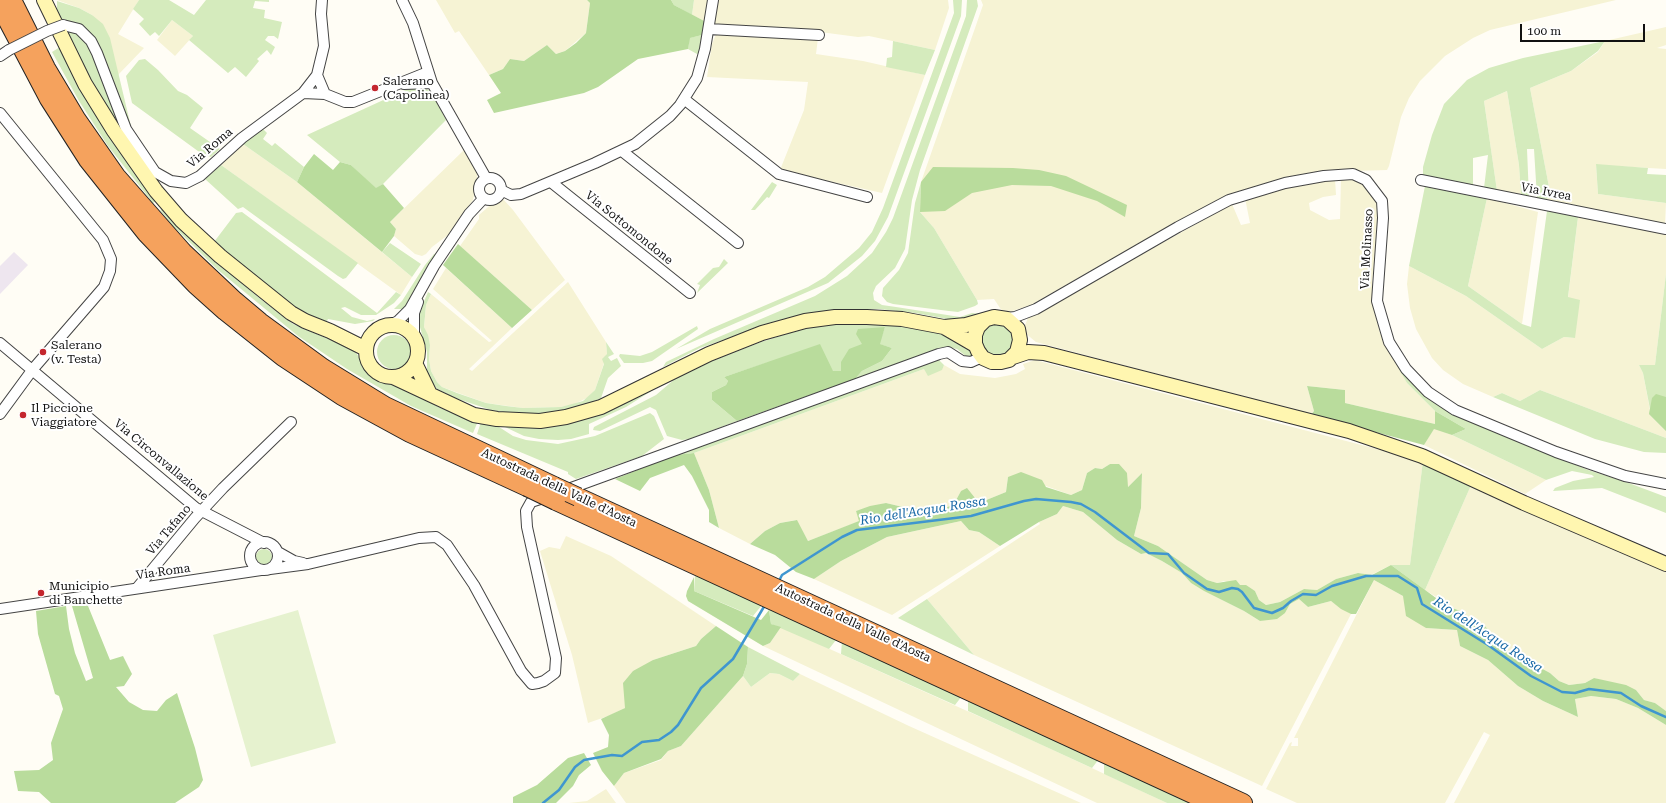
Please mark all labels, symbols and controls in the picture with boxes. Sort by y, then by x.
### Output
scale bar [1522,16,1647,42]
text: 100 m [1527,24,1561,38]
place label: Salerano (Capolinea) [383,74,449,102]
marker: Salerano (Capolinea) [370,83,380,93]
street label: Via Roma [184,125,236,171]
street label: Via Ivrea [1520,180,1572,204]
street label: Via Sottomondone [582,188,676,268]
street label: Via Molinasso [1358,208,1376,290]
place label: Salerano (v. Testa) [51,338,102,366]
marker: Salerano (v. Testa) [38,347,48,357]
place label: Il Piccione Viaggiatore [31,401,97,429]
marker: Il Piccione Viaggiatore [18,410,28,420]
street label: Via Circonvallazione [111,416,211,504]
street label: Autostrada della Valle d'Aosta [479,446,639,530]
water label: Rio dell'Acqua Rossa [859,493,987,529]
street label: Via Tafano [144,502,194,558]
street label: Via Roma [135,561,191,583]
place label: Municipio di Banchette [49,579,122,607]
street label: Autostrada della Valle d'Aosta [773,581,933,665]
marker: Municipio di Banchette [36,588,46,598]
water label: Rio dell'Acqua Rossa [1430,594,1546,676]

